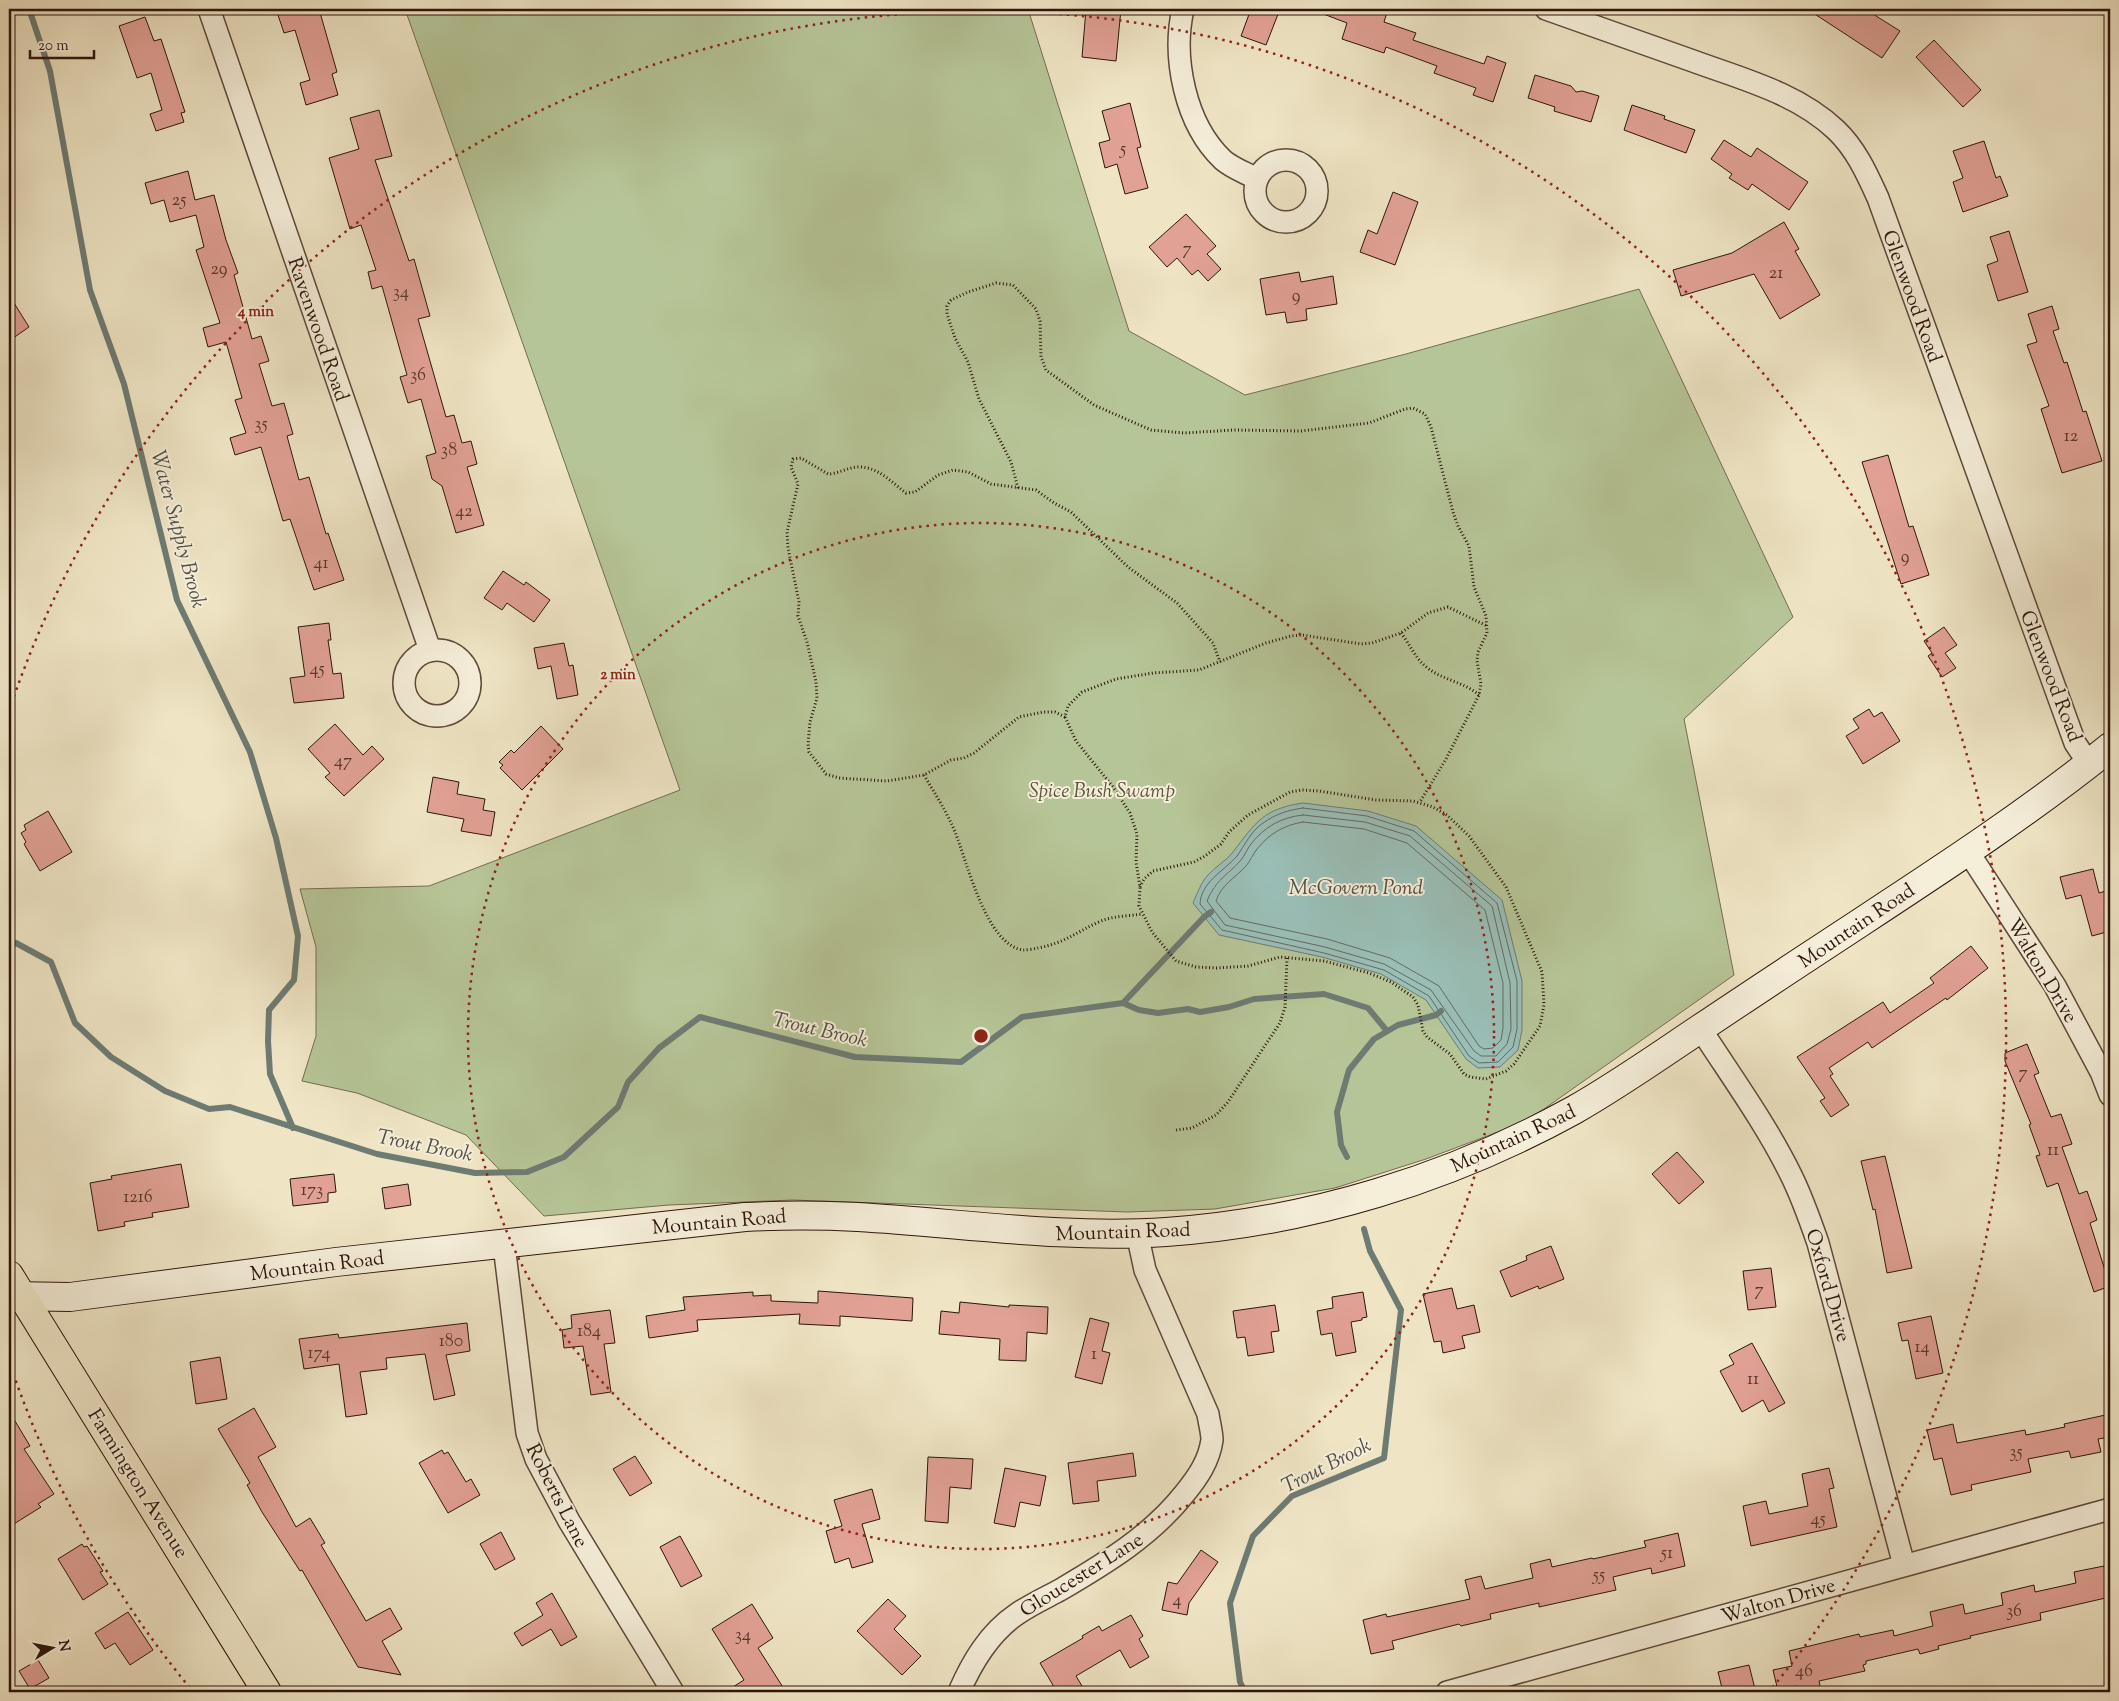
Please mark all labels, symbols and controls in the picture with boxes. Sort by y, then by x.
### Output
scale bar [30,28,94,60]
text: 20 m [38,36,69,57]
house number: 5 [1119,137,1126,163]
house number: 25 [172,188,186,214]
street label: Glenwood Road [1873,227,1948,367]
house number: 7 [1182,237,1192,263]
street label: Ravenwood Road [278,254,355,406]
house number: 29 [210,257,228,283]
house number: 21 [1769,261,1783,287]
house number: 34 [393,280,409,306]
house number: 9 [1292,284,1301,310]
text: 4 min [237,302,274,323]
house number: 36 [410,363,426,389]
house number: 35 [254,412,268,438]
house number: 12 [2064,424,2079,450]
house number: 38 [441,438,457,464]
water label: Water Supply Brook [142,447,213,612]
house number: 42 [455,499,473,525]
house number: 9 [1901,545,1910,571]
house number: 41 [313,551,329,577]
street label: Glenwood Road [2011,607,2088,747]
house number: 45 [309,657,325,683]
text: 2 min [600,665,636,686]
house number: 47 [334,749,352,775]
park label: Spice Bush Swamp [1029,778,1175,807]
water label: McGovern Pond [1289,874,1424,904]
street label: Mountain Road [1793,877,1921,977]
street label: Walton Drive [1998,913,2084,1029]
water label: Trout Brook [769,1005,871,1057]
centre of rings [972,1027,990,1045]
house number: 7 [2018,1061,2028,1087]
street label: Mountain Road [1447,1099,1581,1182]
water label: Trout Brook [374,1123,476,1171]
house number: 11 [2047,1138,2059,1164]
house number: 173 [301,1178,323,1204]
house number: 1216 [123,1185,153,1211]
street label: Mountain Road [651,1203,788,1244]
street label: Mountain Road [1055,1217,1191,1250]
street label: Oxford Drive [1797,1226,1857,1346]
street label: Mountain Road [249,1245,386,1290]
house number: 7 [1754,1278,1764,1304]
house number: 184 [577,1319,601,1345]
house number: 180 [439,1329,463,1355]
house number: 14 [1914,1335,1930,1361]
house number: 174 [308,1341,331,1367]
house number: 1 [1091,1342,1097,1368]
house number: 11 [1747,1367,1759,1393]
street label: Farmington Avenue [79,1404,195,1565]
water label: Trout Brook [1277,1431,1377,1502]
street label: Roberts Lane [517,1439,594,1553]
house number: 35 [2009,1440,2023,1466]
house number: 45 [1810,1507,1826,1533]
street label: Gloucester Lane [1015,1527,1150,1626]
house number: 51 [1660,1541,1673,1567]
house number: 55 [1592,1563,1605,1589]
street label: Walton Drive [1718,1572,1839,1633]
house number: 4 [1172,1588,1182,1614]
house number: 36 [2006,1599,2022,1625]
house number: 34 [735,1623,751,1649]
north arrow [28,1624,78,1674]
text: N [52,1639,74,1653]
house number: 46 [1795,1659,1813,1685]

